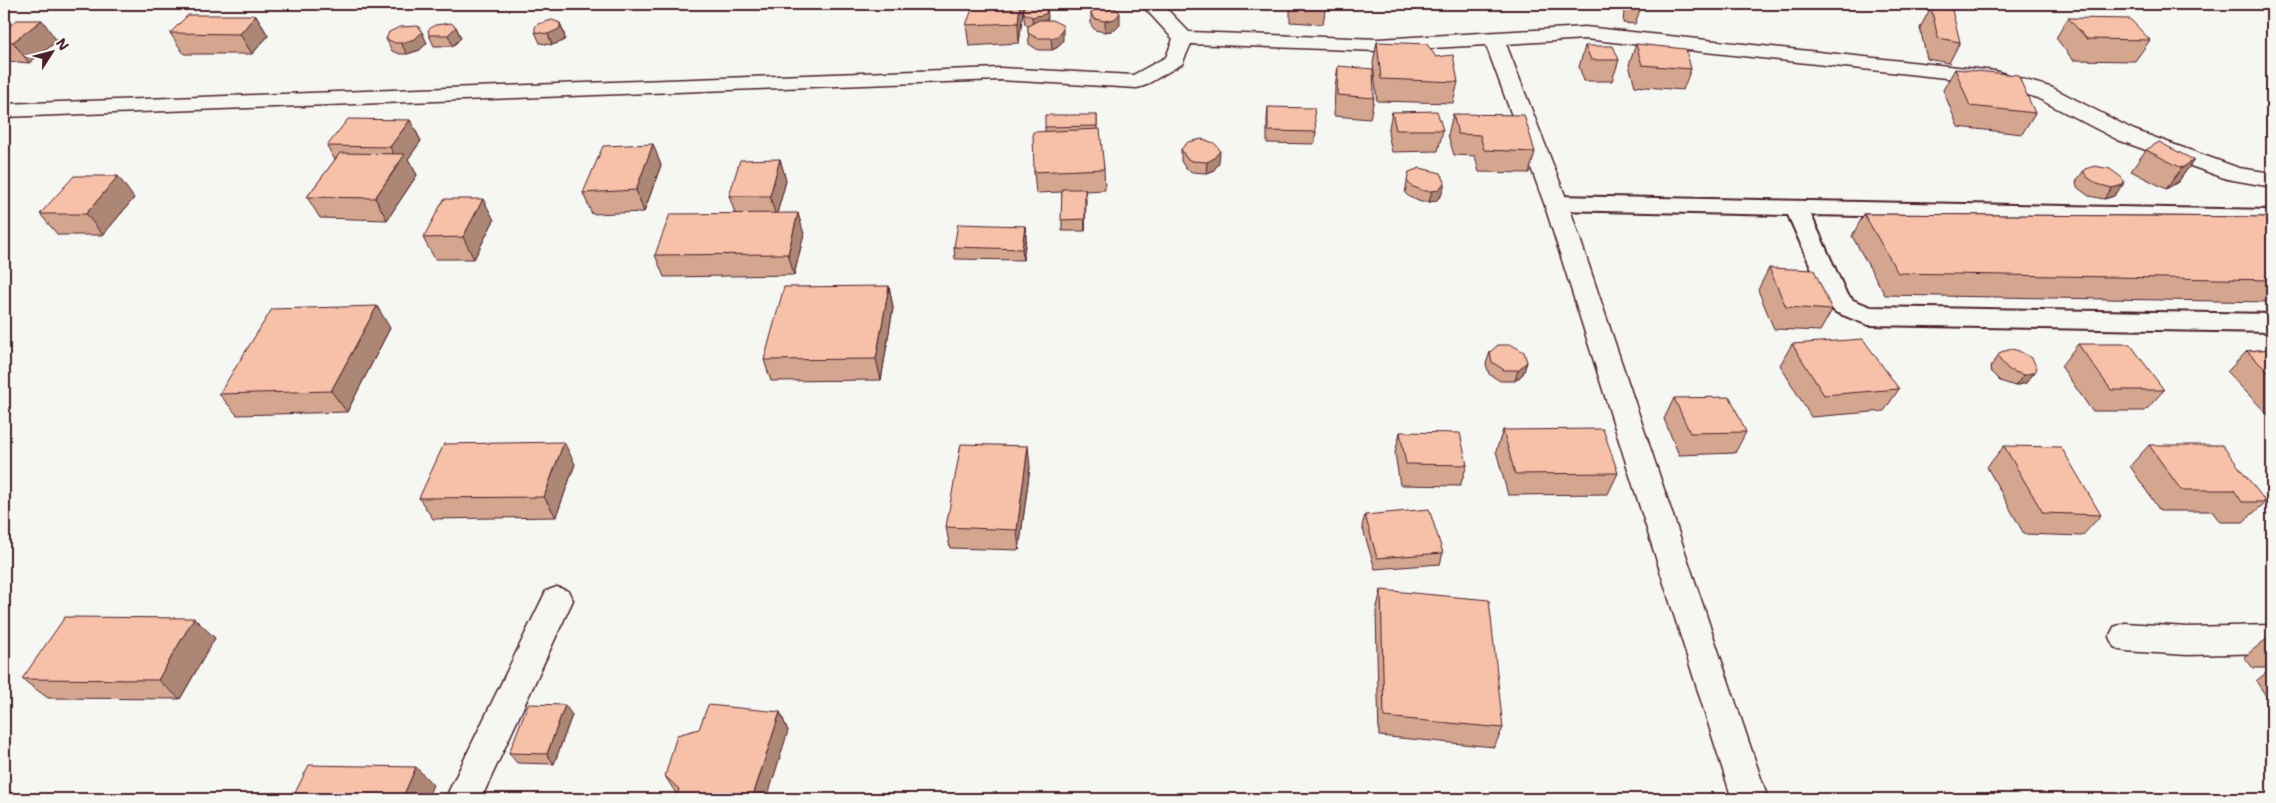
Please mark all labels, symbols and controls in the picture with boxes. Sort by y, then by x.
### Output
north arrow [28,28,78,78]
text: N [52,35,73,54]

